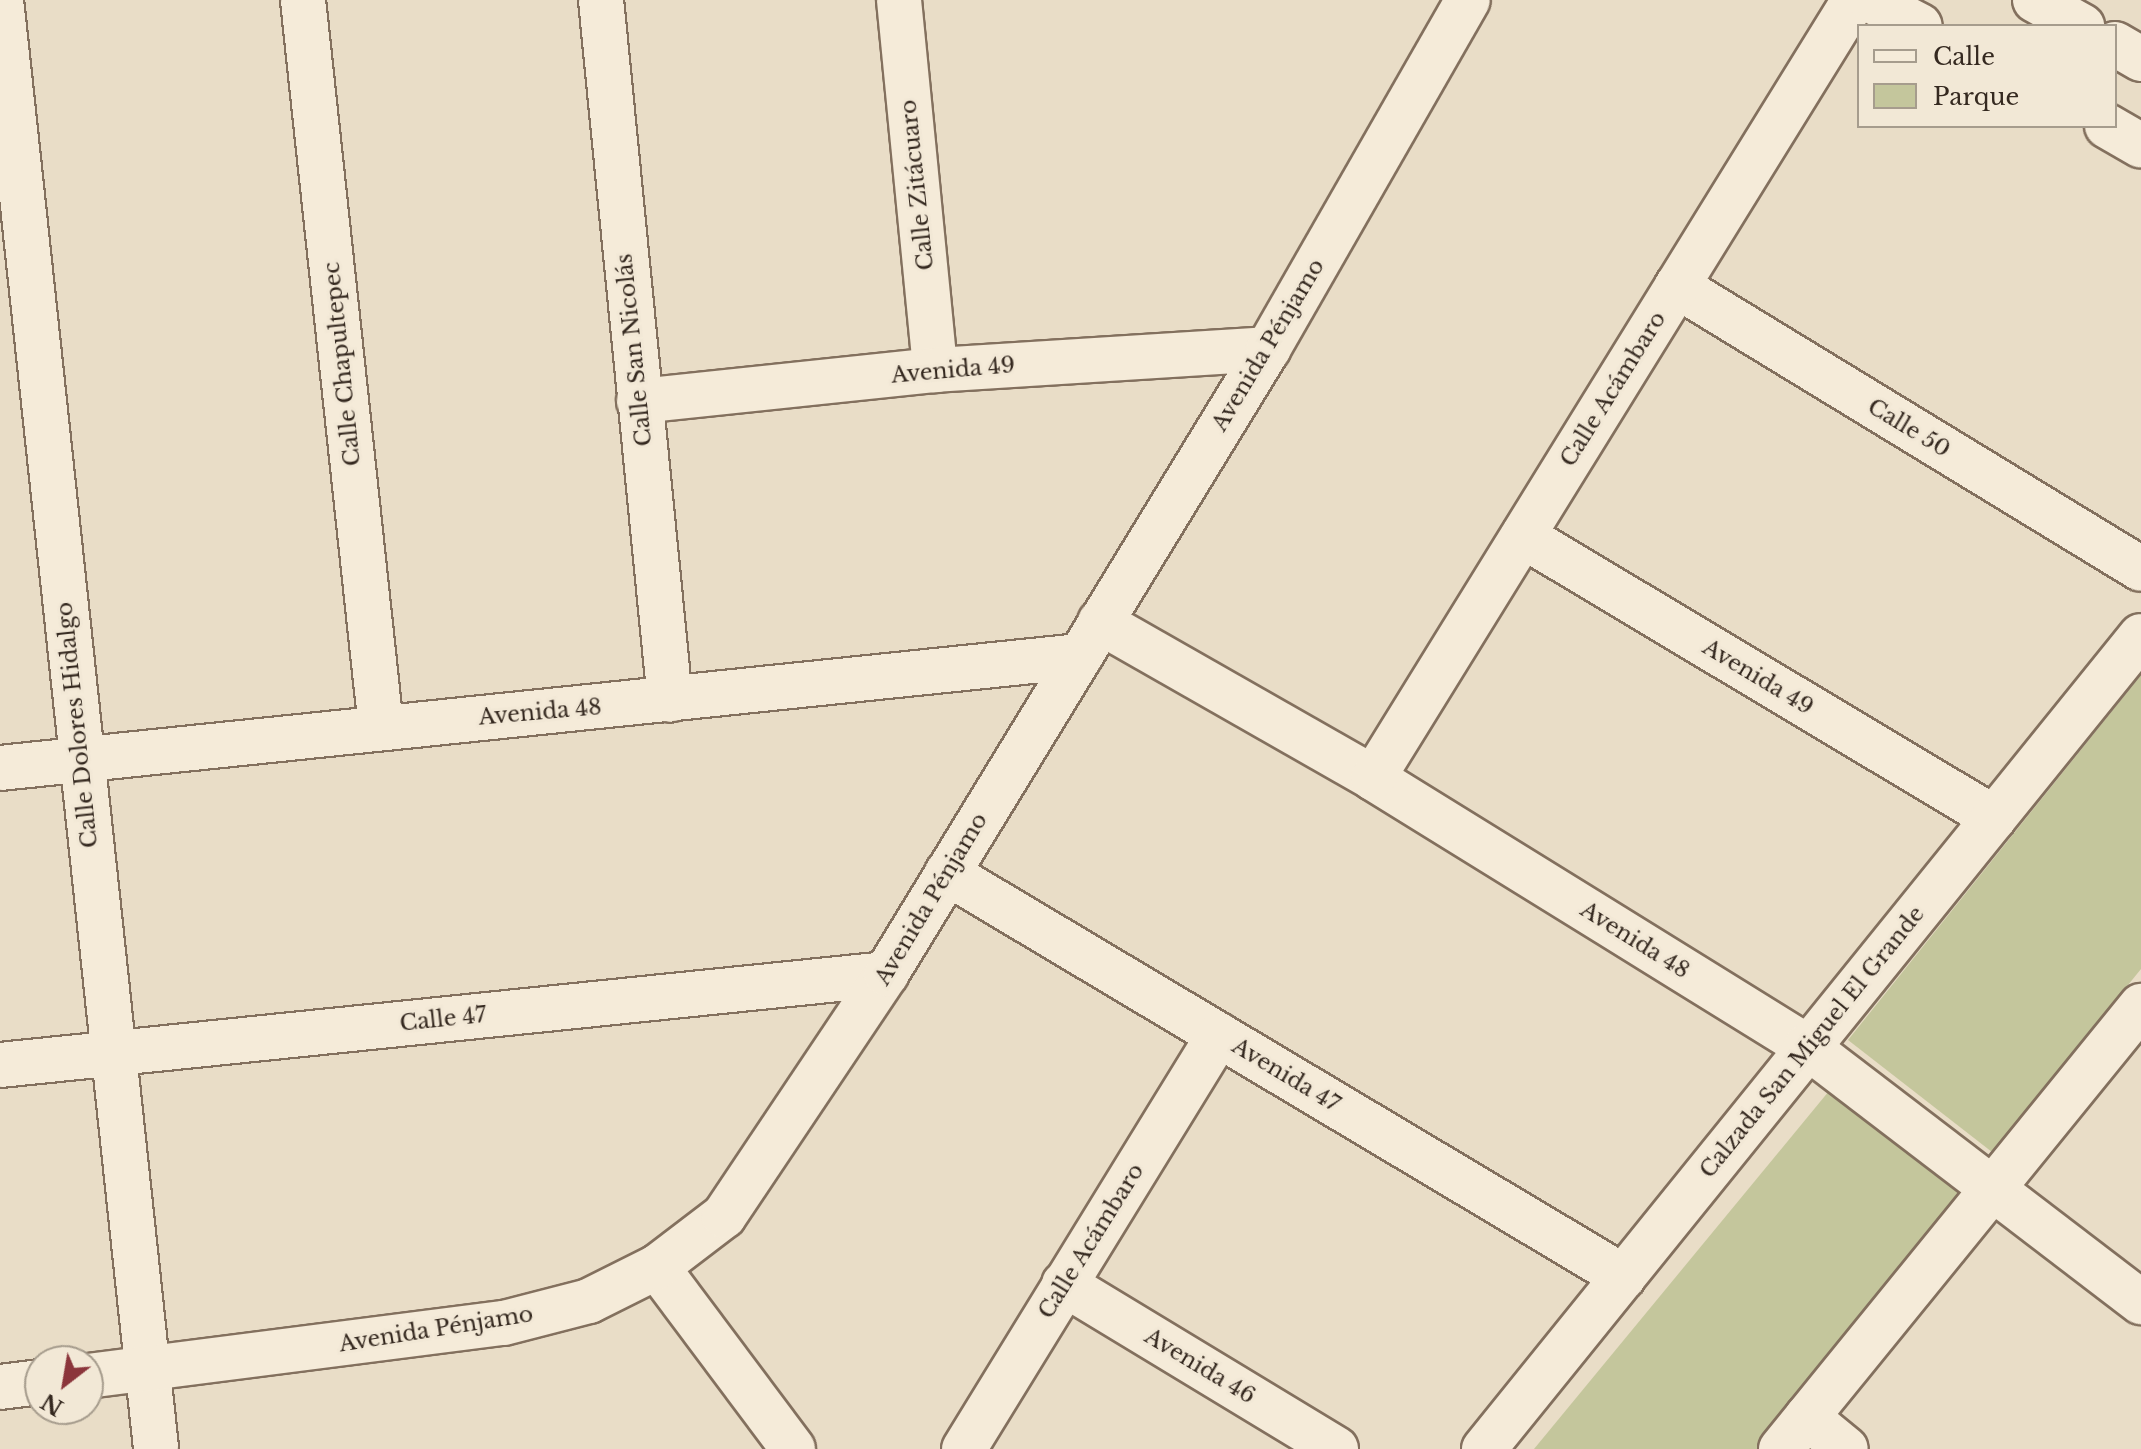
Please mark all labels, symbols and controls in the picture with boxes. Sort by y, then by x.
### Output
legend [1857,24,2117,128]
text: Calle [1933,42,1995,71]
text: Parque [1933,82,2019,111]
street label: Calle Zitácuaro [895,98,939,272]
street label: Calle San Nicolás [611,252,657,448]
street label: Avenida Pénjamo [1206,254,1330,436]
street label: Calle Chapultepec [318,261,366,467]
street label: Calle Acámbaro [1555,306,1671,472]
street label: Avenida 49 [890,351,1016,389]
street label: Calle 50 [1863,393,1955,463]
street label: Calle Dolores Hidalgo [51,601,103,849]
street label: Avenida 49 [1698,634,1818,720]
street label: Avenida 48 [477,693,603,731]
street label: Avenida Pénjamo [869,808,993,990]
street label: Avenida 48 [1576,896,1694,984]
street label: Calzada San Miguel El Grande [1694,901,1930,1183]
street label: Calle 47 [398,1001,488,1037]
street label: Avenida 47 [1227,1032,1345,1118]
street label: Calle Acámbaro [1033,1158,1149,1324]
street label: Avenida Pénjamo [337,1301,535,1357]
street label: Avenida 46 [1140,1323,1260,1409]
north arrow [24,1345,104,1425]
text: N [37,1387,68,1421]

